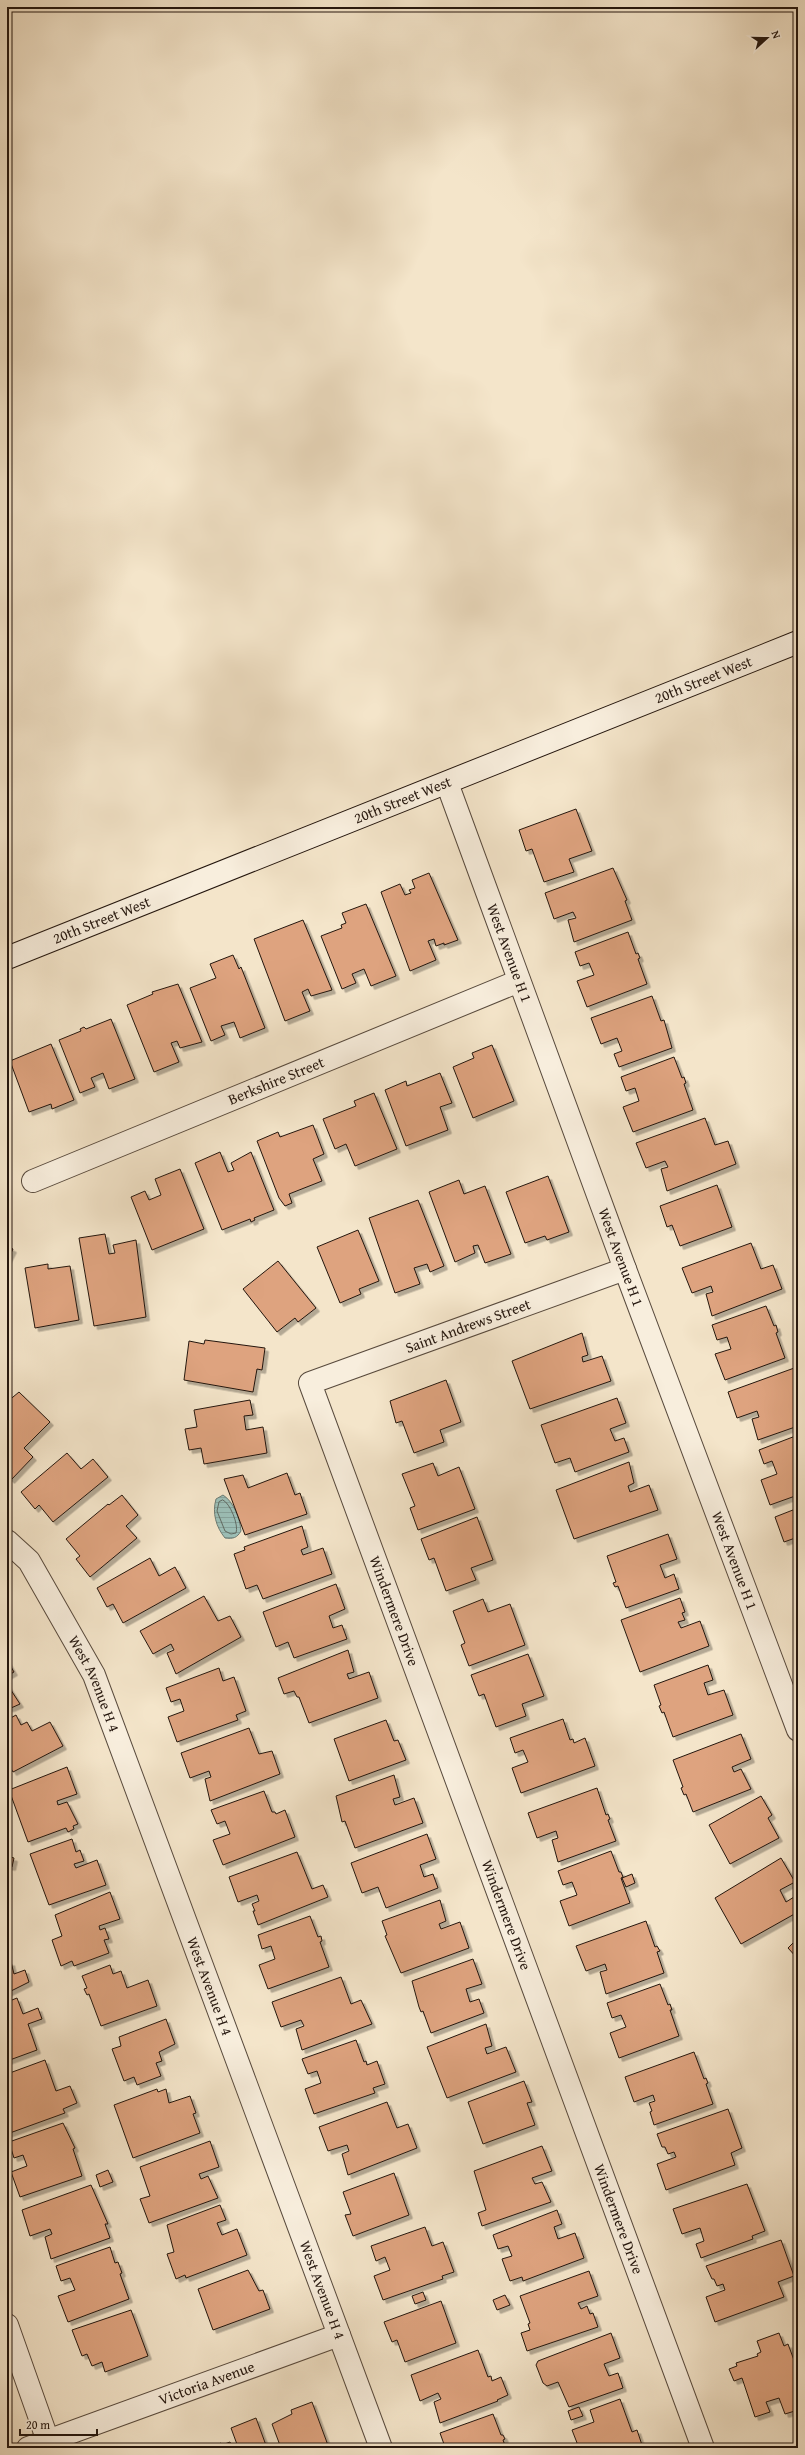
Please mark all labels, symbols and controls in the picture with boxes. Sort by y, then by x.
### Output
north arrow [747,18,787,58]
text: N [768,28,785,41]
street label: 20th Street West [651,650,756,708]
street label: 20th Street West [351,770,455,828]
street label: 20th Street West [50,891,154,949]
street label: West Avenue H 1 [482,900,537,1005]
street label: Berkshire Street [225,1051,328,1110]
street label: West Avenue H 1 [593,1205,649,1309]
street label: Saint Andrews Street [402,1293,534,1358]
street label: West Avenue H 1 [707,1508,763,1613]
street label: Windermere Drive [365,1553,425,1669]
street label: West Avenue H 4 [64,1631,125,1735]
street label: Windermere Drive [477,1857,537,1973]
street label: West Avenue H 4 [182,1934,238,2038]
street label: Windermere Drive [589,2161,649,2277]
street label: West Avenue H 4 [295,2238,351,2342]
street label: Victoria Avenue [156,2356,257,2410]
scale bar [20,2411,97,2437]
text: 20 m [26,2416,50,2433]

